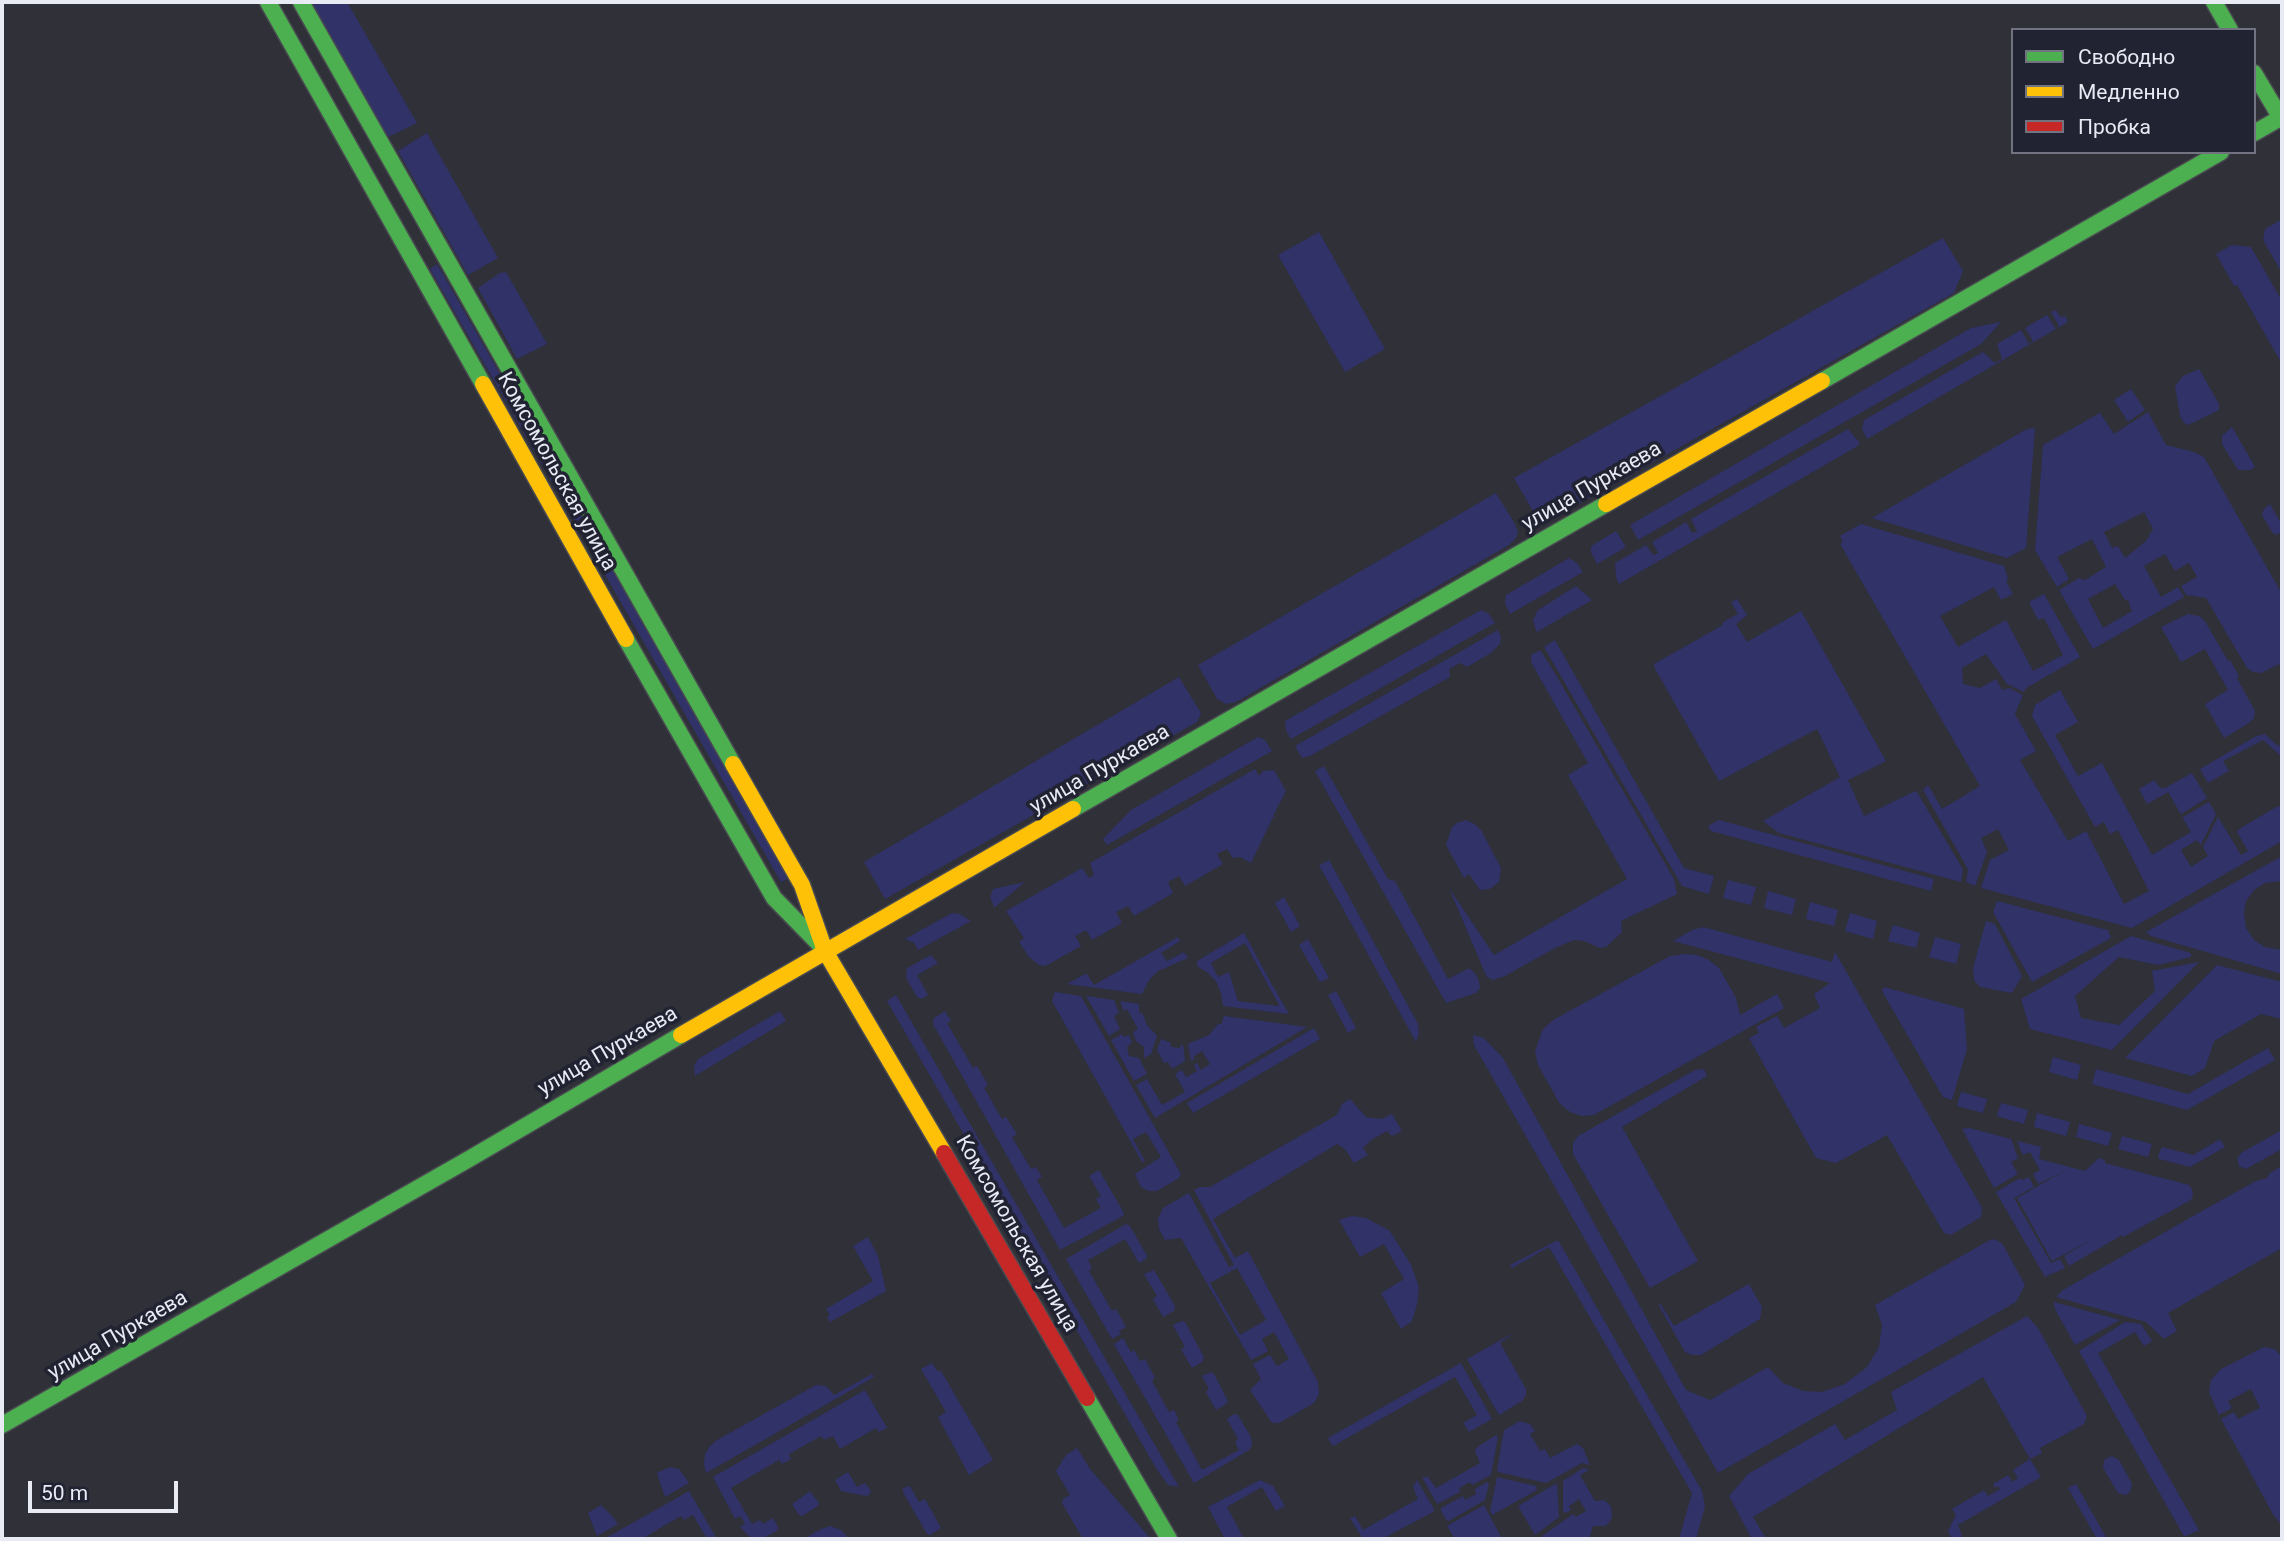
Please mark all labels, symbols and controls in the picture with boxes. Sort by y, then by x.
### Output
legend [2011,28,2256,154]
text: Свободно [2078,45,2175,69]
text: Медленно [2078,80,2180,104]
text: Пробка [2078,115,2151,139]
street label: Комсомольская улица [491,368,621,576]
street label: улица Пуркаева [1518,437,1666,537]
street label: улица Пуркаева [1026,720,1174,820]
street label: улица Пуркаева [534,1002,682,1102]
street label: Комсомольская улица [949,1131,1083,1337]
street label: улица Пуркаева [44,1286,192,1386]
scale bar [32,1468,182,1512]
text: 50 m [41,1481,88,1505]

